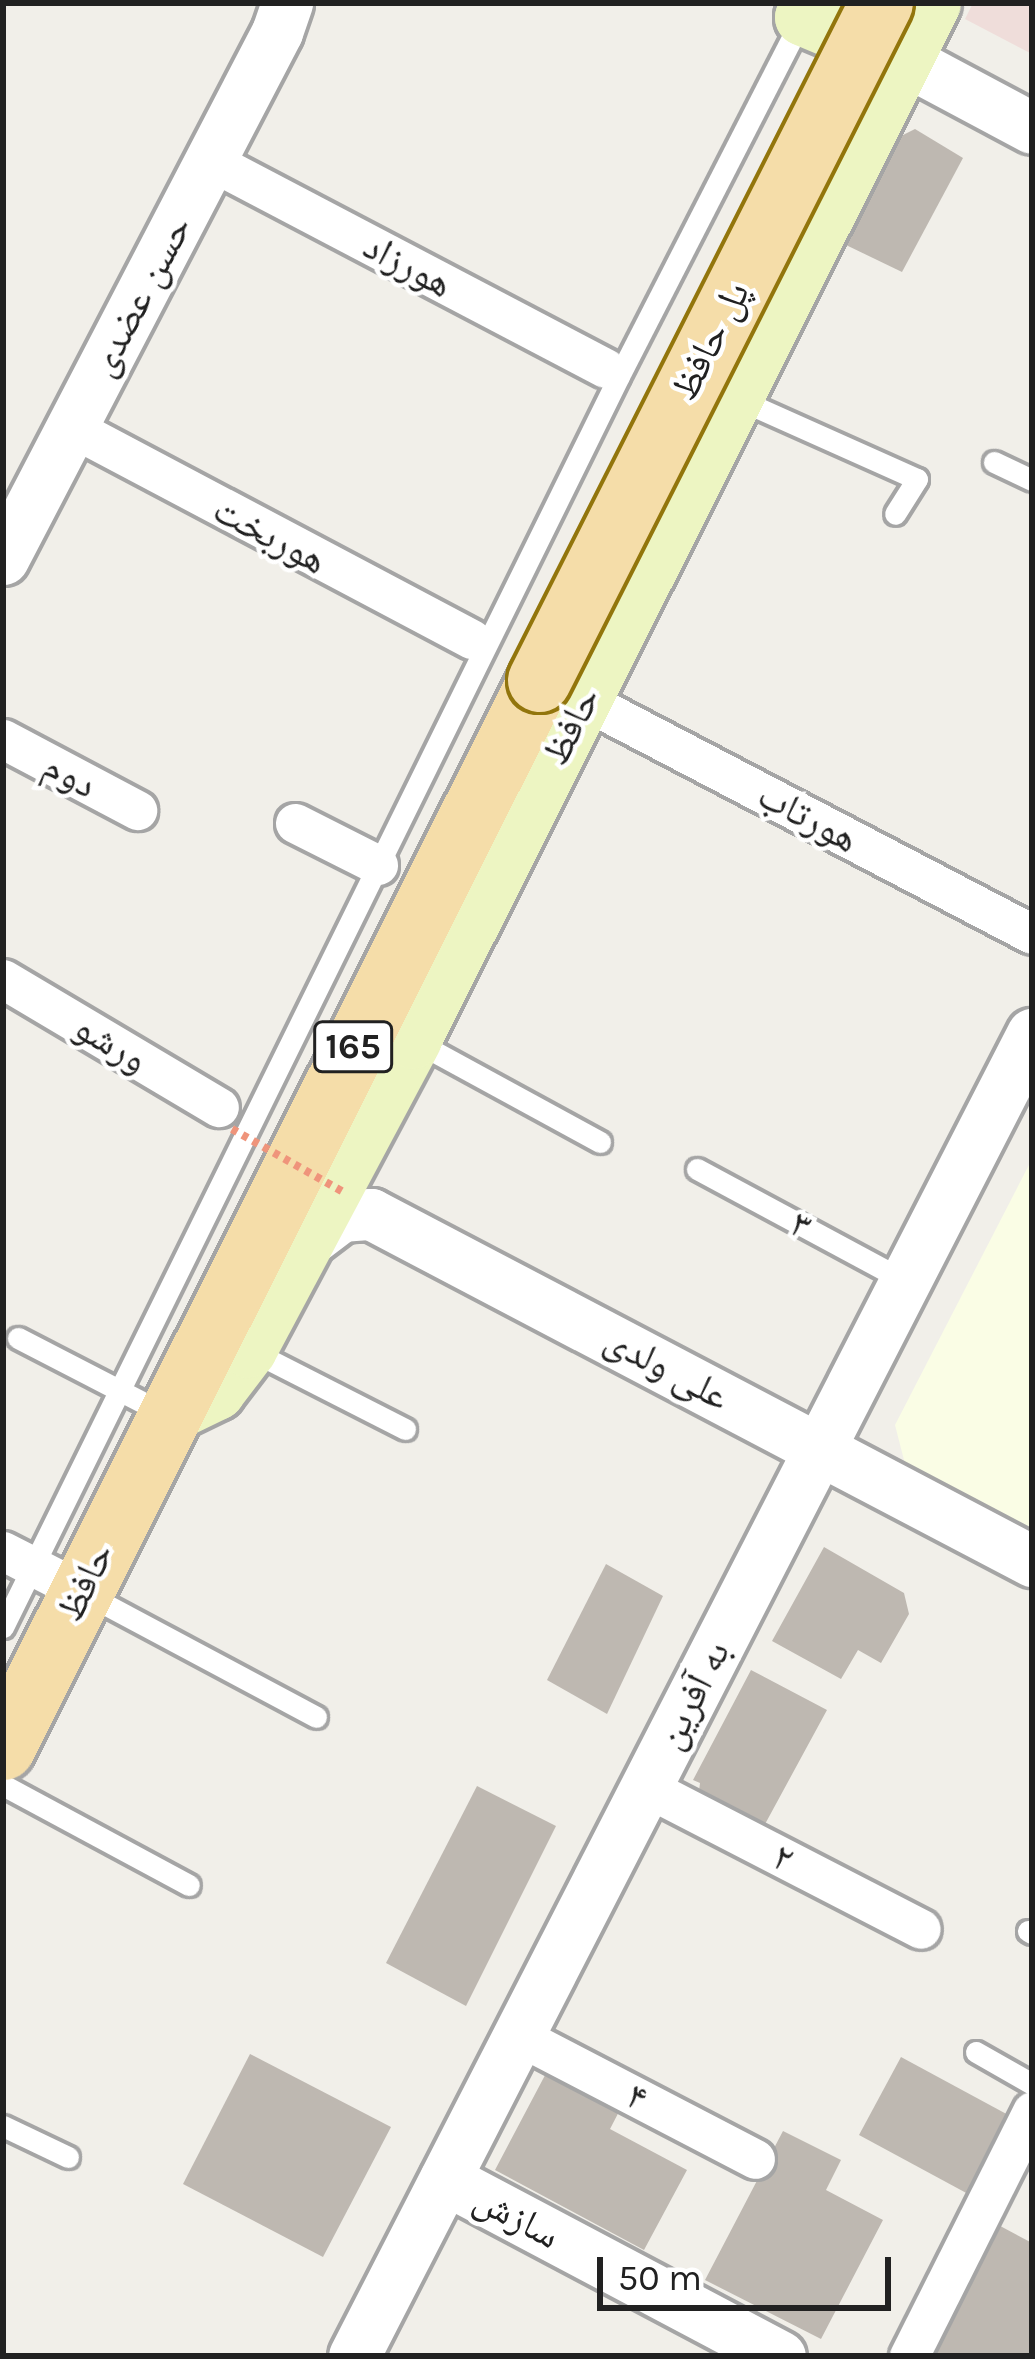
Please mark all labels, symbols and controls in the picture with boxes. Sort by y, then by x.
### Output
street label: حسن عضدی [78,208,202,384]
street label: هورزاد [356,222,460,308]
street label: پل حافظ [660,274,760,408]
street label: هوربخت [205,486,335,584]
street label: حافظ [532,679,610,773]
street label: دوم [35,742,105,808]
street label: هورتاب [750,771,866,863]
street label: ورشو [66,1003,156,1083]
road number: 165 [311,1017,395,1077]
street label: ۳ [782,1200,820,1250]
street label: علی ولدی [597,1316,737,1420]
street label: حافظ [46,1535,124,1629]
street label: به آفرین [646,1633,740,1757]
street label: ۲ [765,1833,801,1883]
street label: ۴ [618,2072,656,2122]
street label: سازش [466,2175,568,2259]
scale bar [603,2233,897,2307]
text: 50 m [618,2257,702,2299]

